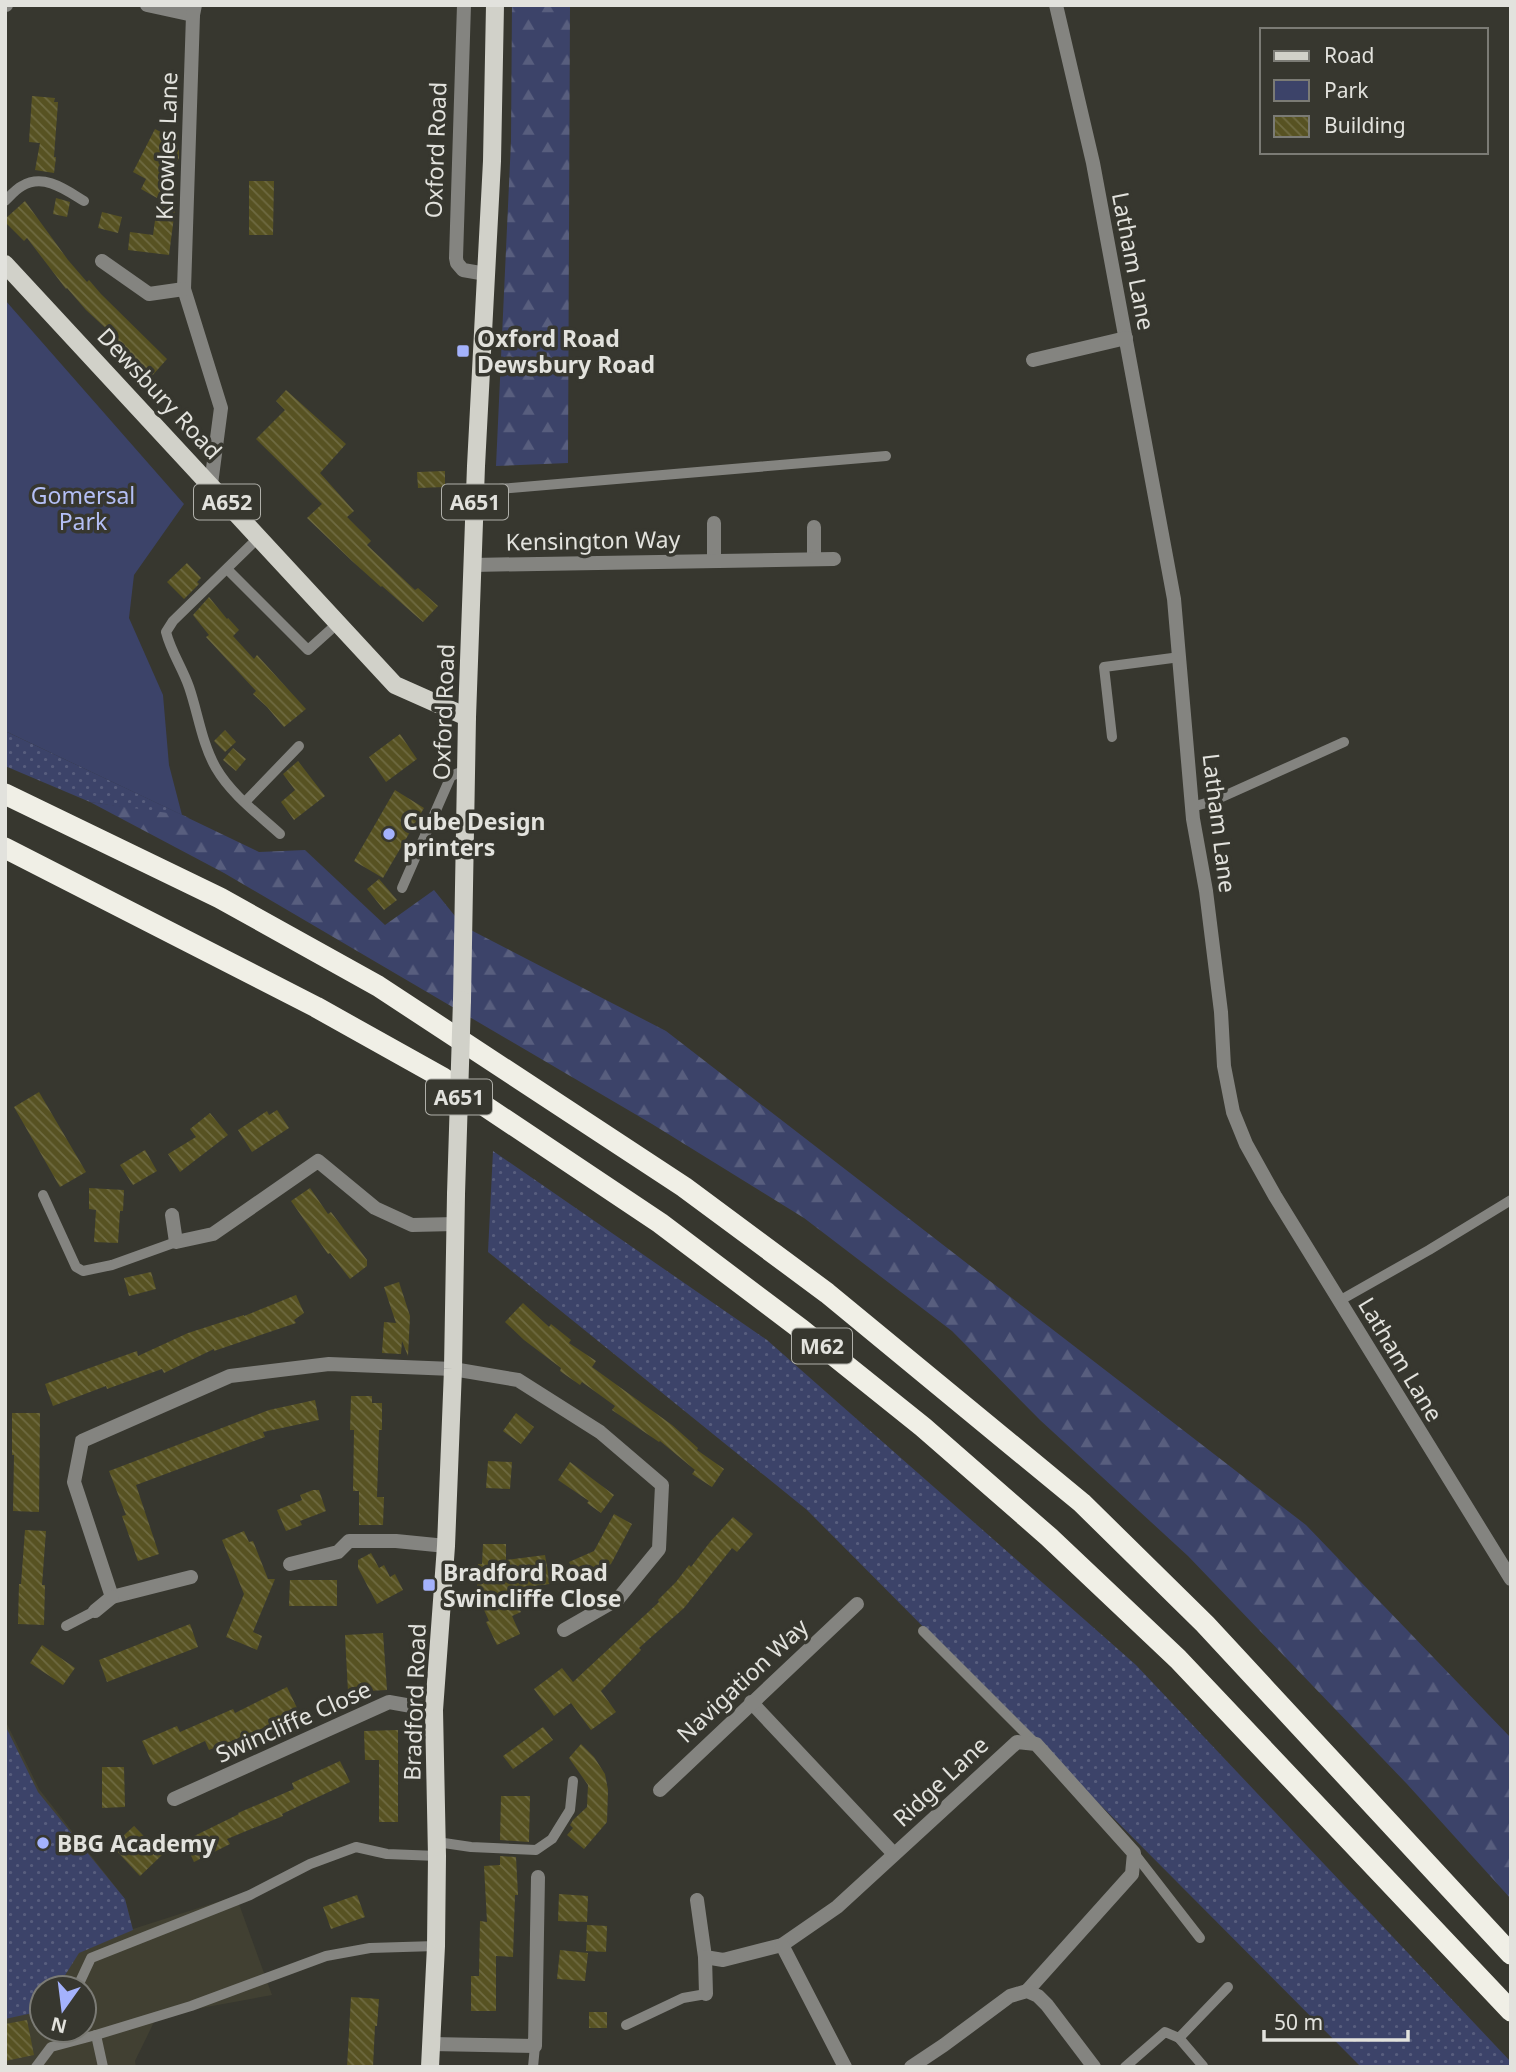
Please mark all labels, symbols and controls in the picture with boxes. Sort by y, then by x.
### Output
legend [1260,28,1488,154]
text: Road [1324,41,1374,69]
street label: Knowles Lane [147,71,185,221]
text: Park [1324,76,1369,104]
street label: Oxford Road [417,81,453,219]
text: Building [1324,111,1406,139]
street label: Latham Lane [1105,189,1163,333]
street label: Dewsbury Road [91,320,229,466]
place label: Oxford Road Dewsbury Road [477,322,655,380]
marker: Oxford Road Dewsbury Road [455,343,471,359]
park label: Gomersal Park [31,479,135,537]
road number: A652 [194,484,260,520]
road number: A651 [442,484,508,520]
street label: Kensington Way [505,522,681,558]
street label: Oxford Road [425,643,461,781]
street label: Latham Lane [1196,752,1244,894]
place label: Cube Design printers [403,805,545,863]
marker: Cube Design printers [381,826,397,842]
road number: A651 [426,1080,492,1114]
street label: Latham Lane [1351,1291,1451,1427]
road number: M62 [792,1328,852,1364]
place label: Bradford Road Swincliffe Close [443,1556,622,1614]
marker: Bradford Road Swincliffe Close [421,1577,437,1593]
street label: Navigation Way [669,1611,815,1749]
street label: Bradford Road [395,1623,433,1781]
street label: Swincliffe Close [210,1672,376,1770]
street label: Ridge Lane [885,1729,995,1833]
place label: BBG Academy [57,1827,216,1859]
marker: BBG Academy [35,1835,51,1851]
north arrow [28,1974,98,2044]
scale bar [1264,1998,1408,2042]
text: 50 m [1274,2008,1323,2036]
text: N [48,2011,70,2040]

